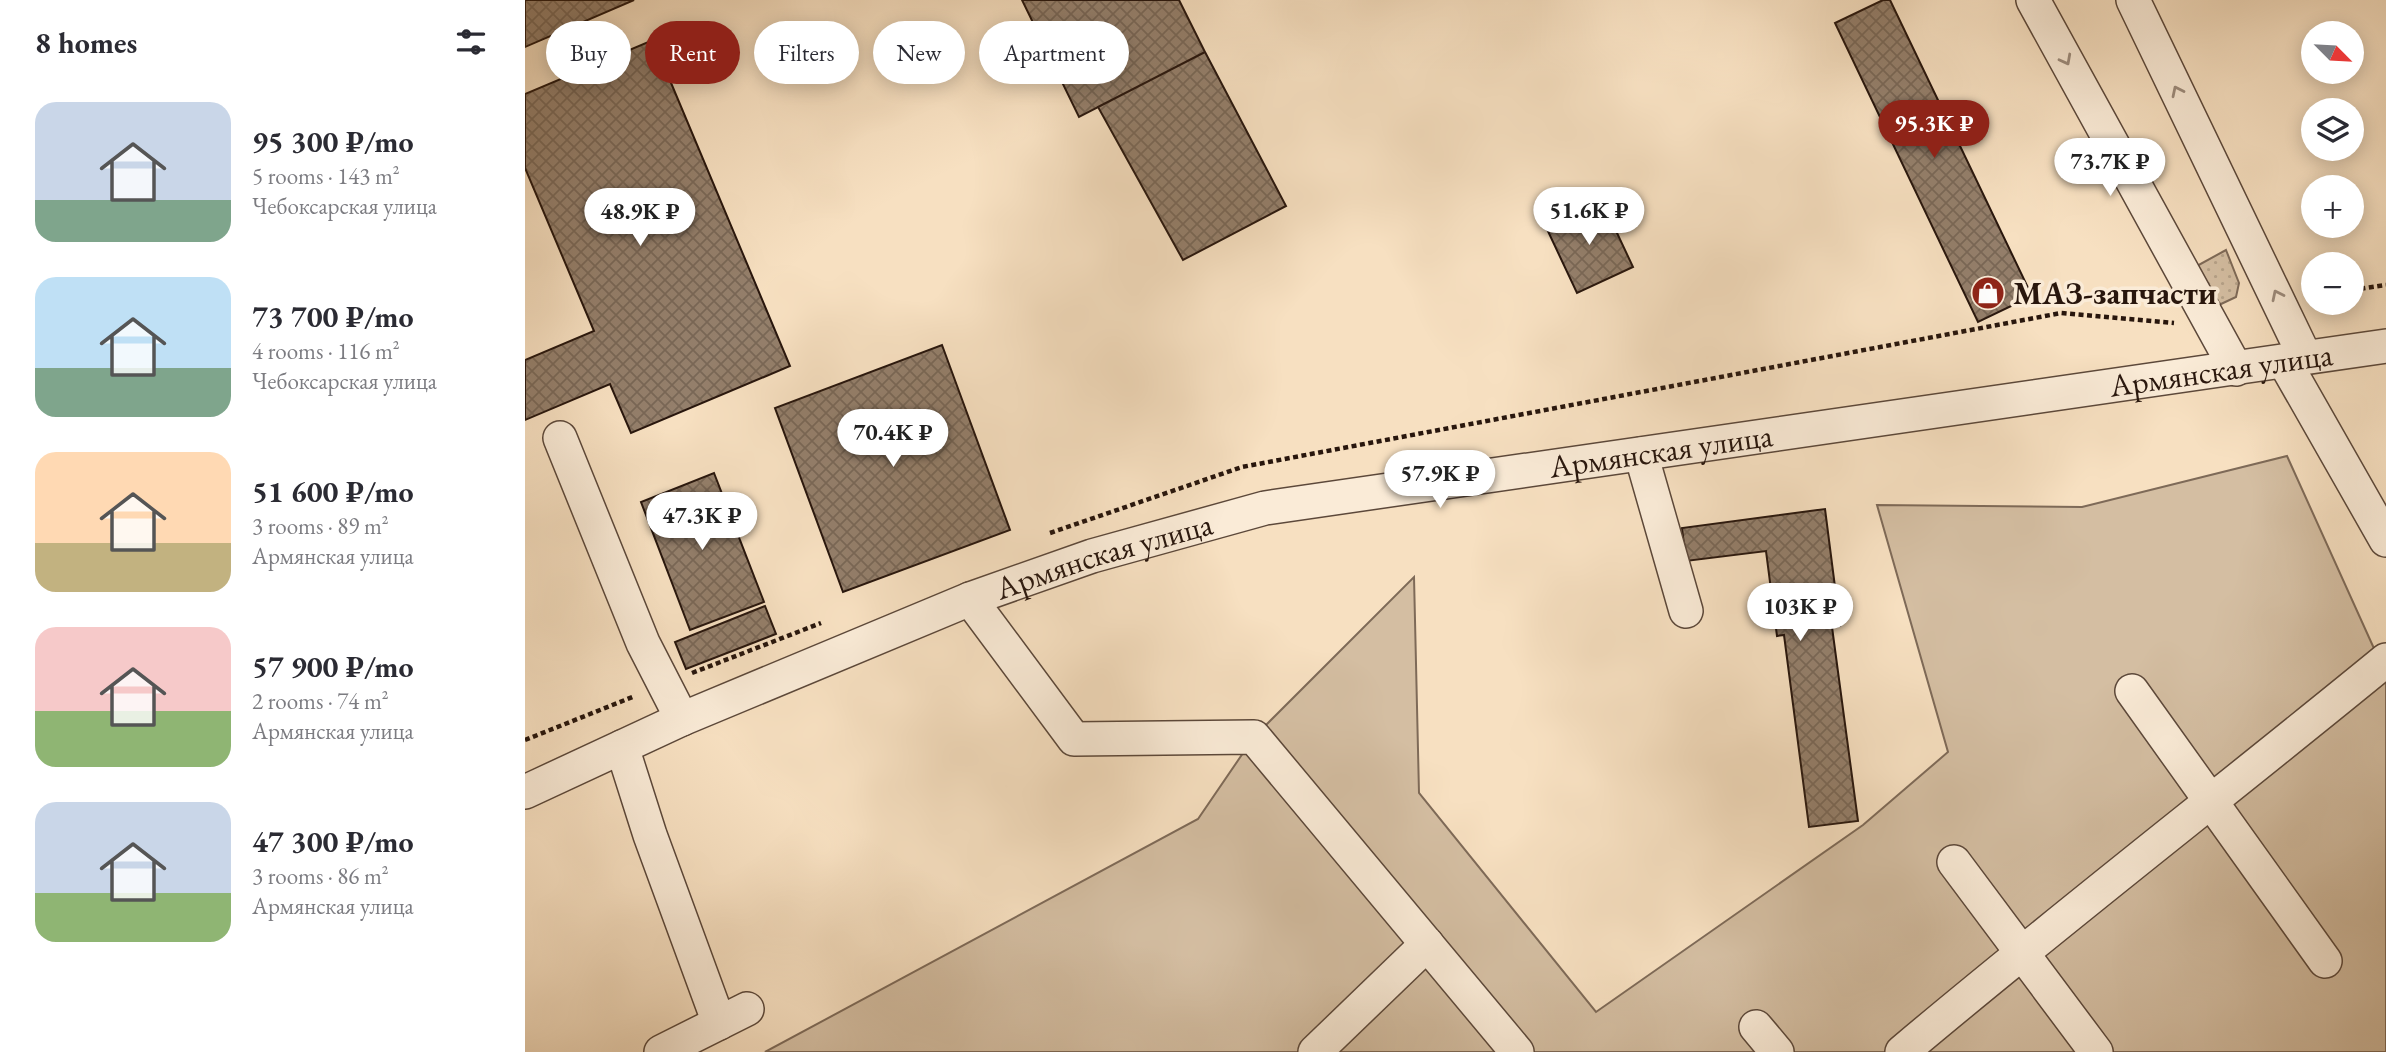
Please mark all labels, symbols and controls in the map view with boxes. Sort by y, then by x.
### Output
chip: Buy [546,21,631,84]
chip: Rent [645,21,740,84]
chip: Filters [754,21,859,84]
chip: New [873,21,965,84]
chip: Apartment [979,21,1129,84]
north arrow [2301,21,2364,84]
map controls [2301,21,2364,315]
text: 8 homes [35,23,137,62]
icon: filters [452,23,490,61]
one-way arrow [2057,53,2071,65]
one-way arrow [2172,86,2186,98]
button: layers [2301,98,2364,161]
pin: 95.3K ₽ [1869,100,1999,160]
text: 95.3K ₽ [1894,108,1974,138]
text: 95 300 ₽/mo [252,122,414,161]
icon: home [91,130,175,214]
pin: 73.7K ₽ [2045,138,2175,198]
text: 73.7K ₽ [2070,146,2150,176]
text: 5 rooms · 143 m² [252,161,400,191]
button: + [2301,175,2364,238]
pin: 48.9K ₽ [575,188,705,248]
pin: 51.6K ₽ [1524,188,1654,247]
text: Чебоксарская улица [252,191,437,221]
text: 51.6K ₽ [1549,195,1629,225]
text: 48.9K ₽ [600,196,680,226]
button: − [2301,252,2364,315]
place label: МАЗ-запчасти [2013,272,2217,314]
shop icon: МАЗ-запчасти [1969,274,2007,312]
one-way arrow [2271,290,2285,302]
text: 73 700 ₽/mo [252,297,414,336]
icon: home [91,305,175,389]
street label: Армянская улица [2106,333,2336,407]
text: 4 rooms · 116 m² [252,336,400,366]
text: Чебоксарская улица [252,366,437,396]
pin: 70.4K ₽ [828,410,958,469]
street label: Армянская улица [1545,414,1775,488]
text: 70.4K ₽ [853,417,933,447]
pin: 57.9K ₽ [1375,450,1505,510]
text: 57.9K ₽ [1400,458,1480,488]
text: 51 600 ₽/mo [252,472,414,511]
icon: home [91,480,175,564]
pin: 47.3K ₽ [637,492,767,552]
text: 47.3K ₽ [662,500,742,530]
street label: Армянская улица [989,503,1217,610]
text: 3 rooms · 89 m² [252,511,389,541]
text: Армянская улица [252,541,414,571]
pin: 103K ₽ [1743,584,1857,643]
text: 103K ₽ [1763,591,1837,621]
text: 57 900 ₽/mo [252,647,414,686]
icon: home [91,655,175,739]
text: 2 rooms · 74 m² [252,686,389,716]
text: Армянская улица [252,716,414,746]
text: 47 300 ₽/mo [252,822,414,861]
icon: home [91,830,175,914]
text: 3 rooms · 86 m² [252,861,389,891]
text: Армянская улица [252,891,414,921]

